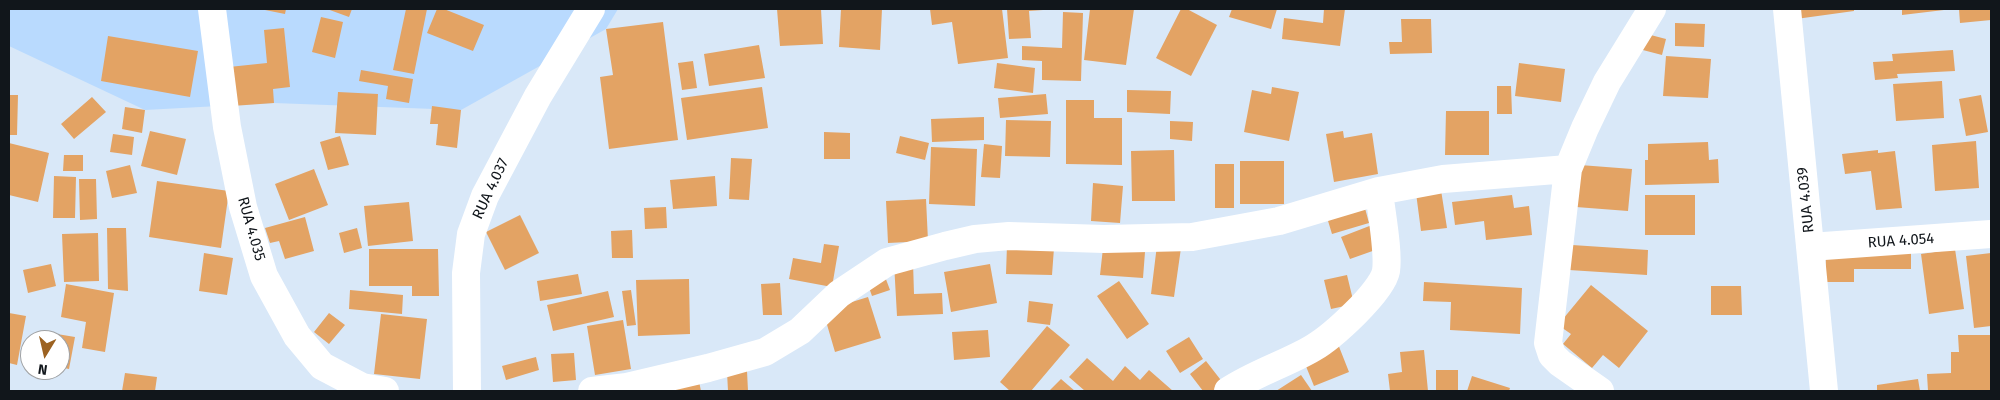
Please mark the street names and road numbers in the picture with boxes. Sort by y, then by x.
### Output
street label: RUA 4.037 [469,156,513,222]
street label: RUA 4.039 [1794,166,1818,234]
street label: RUA 4.035 [233,195,269,263]
street label: RUA 4.054 [1867,230,1935,252]

